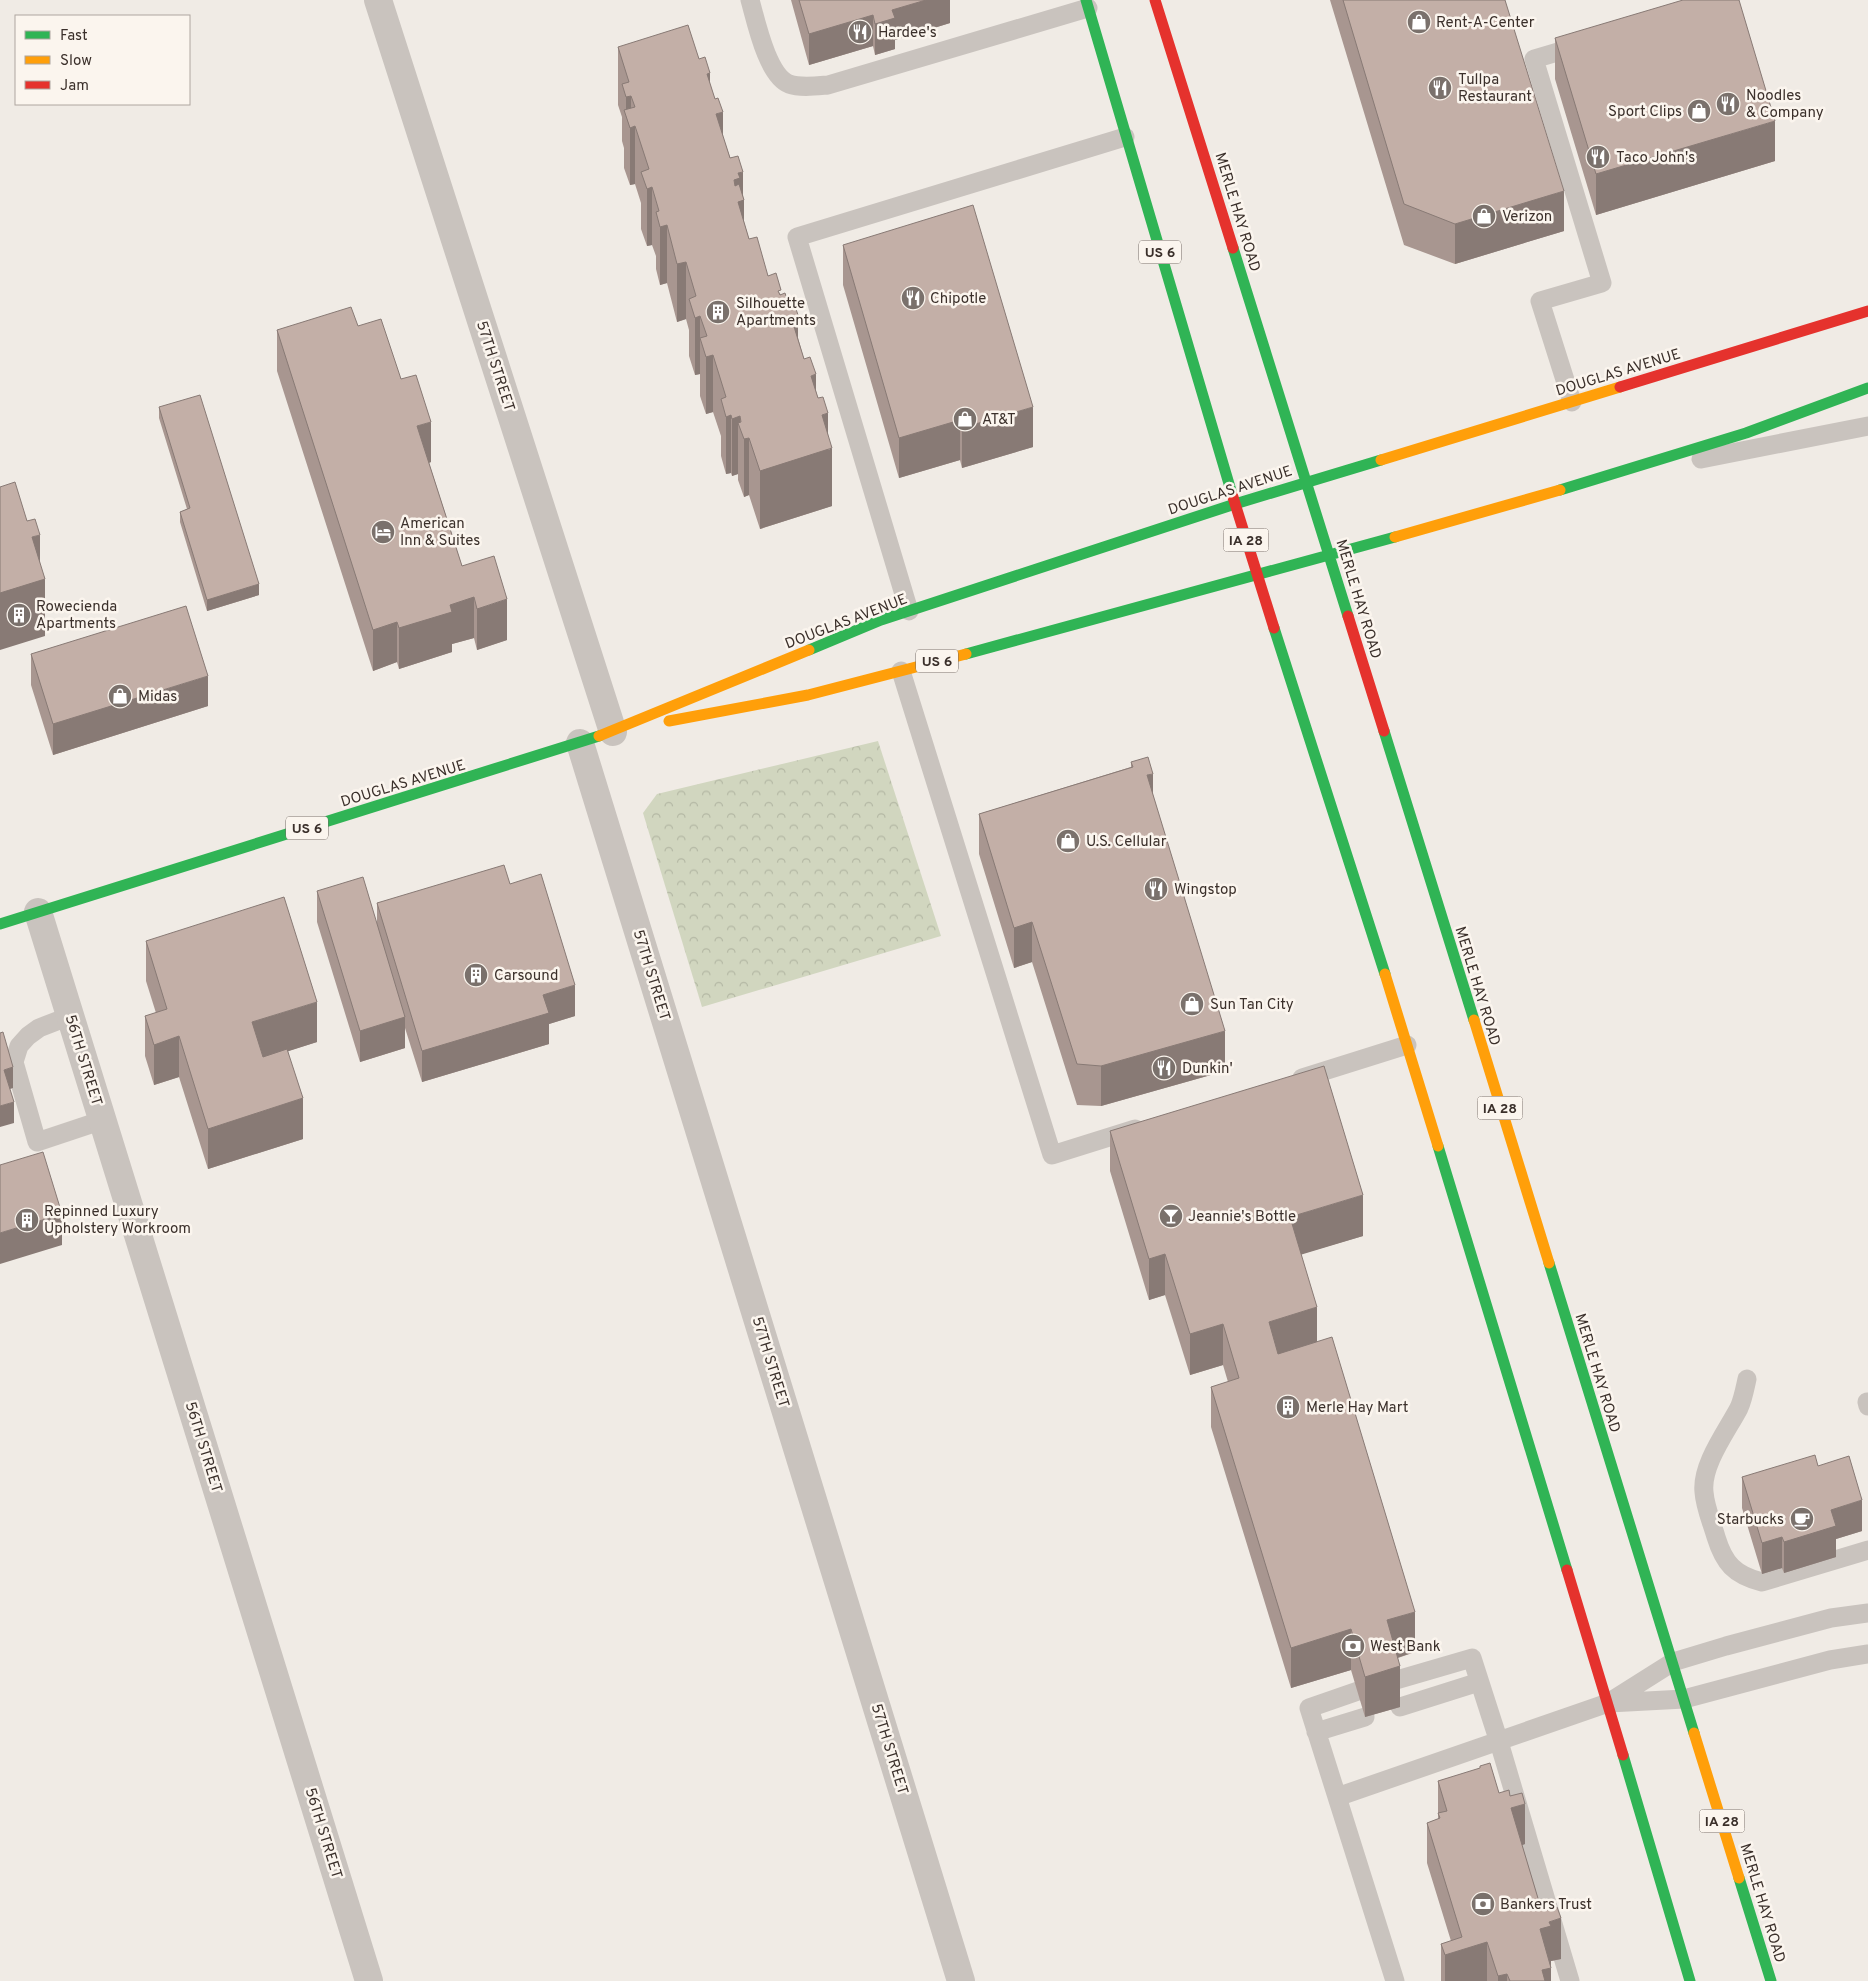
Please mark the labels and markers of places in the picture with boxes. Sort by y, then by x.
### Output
shop icon: Rent-A-Center [1406,9,1432,35]
place label: Rent-A-Center [1436,14,1535,33]
restaurant icon: Hardee's [847,19,873,45]
place label: Hardee's [878,24,937,43]
place label: Tullpa Restaurant [1458,71,1532,107]
restaurant icon: Tullpa Restaurant [1427,75,1453,101]
place label: Noodles & Company [1746,87,1824,123]
restaurant icon: Noodles & Company [1715,91,1741,117]
shop icon: Sport Clips [1686,98,1712,124]
place label: Sport Clips [1608,103,1682,122]
restaurant icon: Taco John's [1585,144,1611,170]
place label: Taco John's [1616,149,1695,168]
shop icon: Verizon [1471,203,1497,229]
place label: Verizon [1502,208,1552,227]
restaurant icon: Chipotle [900,285,926,311]
place label: Chipotle [930,290,986,309]
place label: Silhouette Apartments [736,295,816,331]
building icon: Silhouette Apartments [705,299,731,325]
shop icon: AT&T [952,406,978,432]
place label: AT&T [982,411,1016,430]
place label: American Inn & Suites [400,515,480,551]
hotel icon: American Inn & Suites [370,519,396,545]
place label: Rowecienda Apartments [36,598,117,634]
building icon: Rowecienda Apartments [6,602,32,628]
shop icon: Midas [107,683,133,709]
place label: Midas [138,688,177,707]
shop icon: U.S. Cellular [1055,828,1081,854]
place label: U.S. Cellular [1086,833,1167,852]
restaurant icon: Wingstop [1143,876,1169,902]
place label: Wingstop [1174,881,1237,900]
building icon: Carsound [463,962,489,988]
place label: Carsound [494,967,558,986]
shop icon: Sun Tan City [1179,991,1205,1017]
place label: Sun Tan City [1210,996,1294,1015]
restaurant icon: Dunkin' [1151,1055,1177,1081]
place label: Dunkin' [1182,1060,1233,1079]
place label: Repinned Luxury Upholstery Workroom [44,1203,191,1239]
bar icon: Jeannie's Bottle [1158,1203,1184,1229]
building icon: Repinned Luxury Upholstery Workroom [14,1207,40,1233]
place label: Jeannie's Bottle [1188,1208,1296,1227]
building icon: Merle Hay Mart [1275,1394,1301,1420]
place label: Merle Hay Mart [1306,1399,1408,1418]
cafe icon: Starbucks [1789,1506,1815,1532]
place label: Starbucks [1717,1511,1784,1530]
bank icon: West Bank [1340,1633,1366,1659]
place label: West Bank [1370,1638,1441,1657]
bank icon: Bankers Trust [1470,1891,1496,1917]
place label: Bankers Trust [1500,1896,1592,1915]

